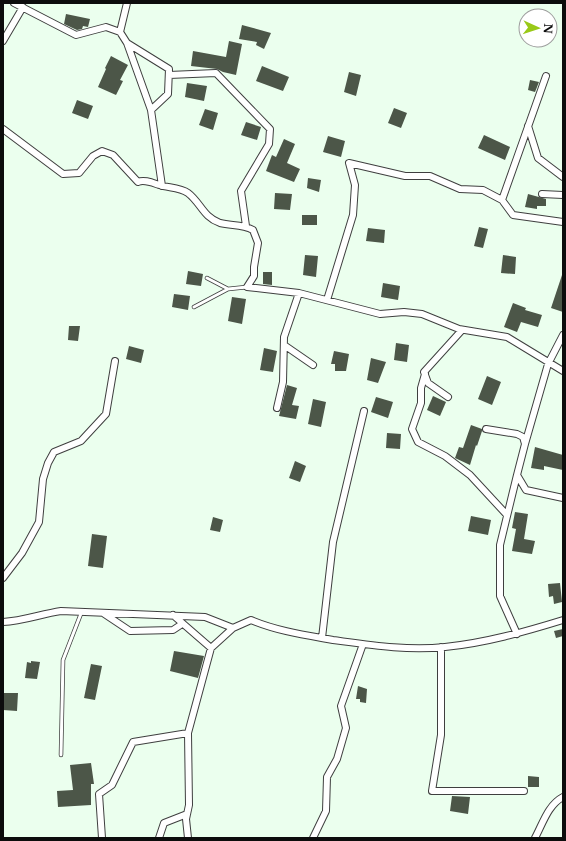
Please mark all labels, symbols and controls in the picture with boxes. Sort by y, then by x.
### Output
north arrow [518,8,558,48]
text: N [541,23,555,35]

